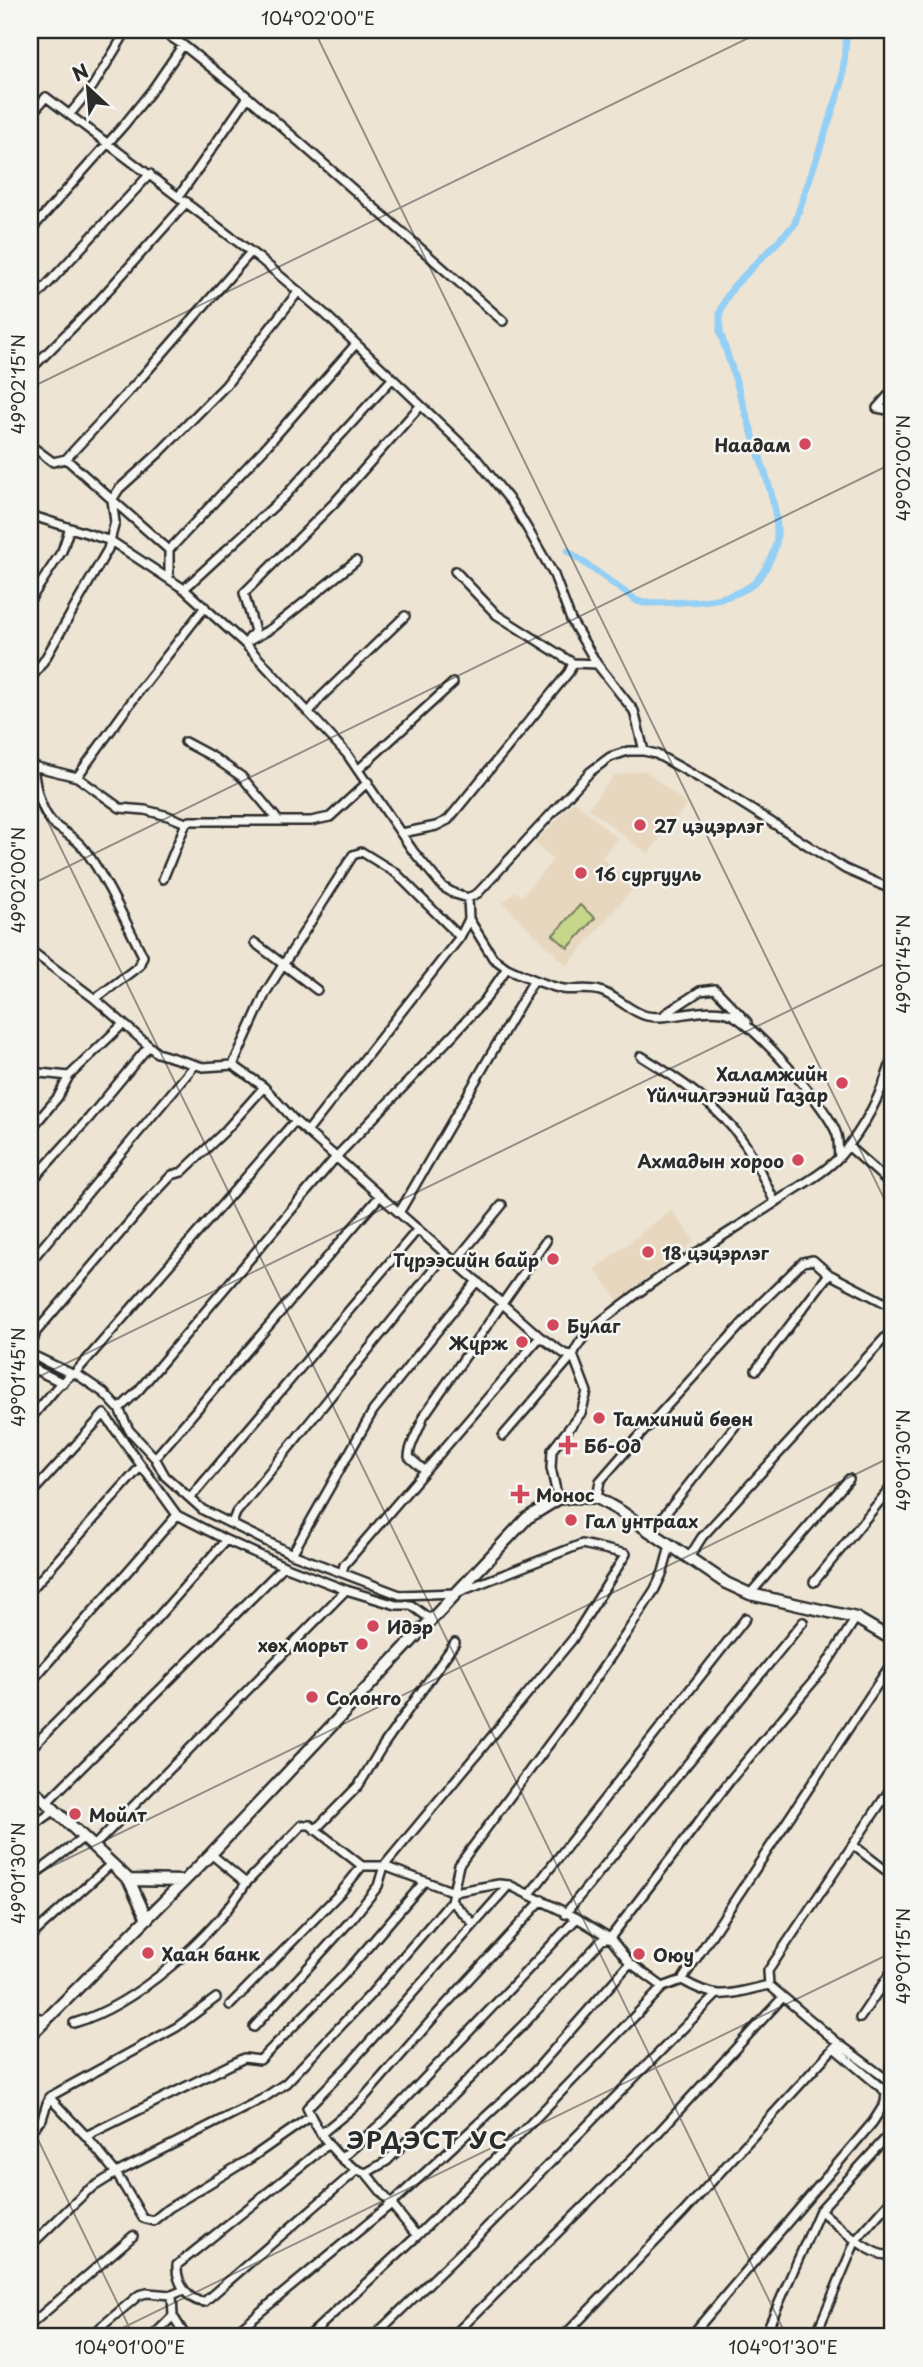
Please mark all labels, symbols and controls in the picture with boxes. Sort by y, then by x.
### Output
text: 104°02'00"E [261,4,375,31]
north arrow [52,52,122,122]
text: N [67,56,93,88]
text: 49°02'15"N [4,334,31,434]
text: 49°02'00"N [889,415,916,521]
place label: Наадам [715,431,791,458]
marker: Наадам [797,436,813,452]
place label: 27 цэцэрлэг [654,812,764,839]
marker: 27 цэцэрлэг [632,817,648,833]
text: 49°02'00"N [4,827,31,933]
place label: 16 сургууль [595,860,702,887]
marker: 16 сургууль [573,865,589,881]
text: 49°01'45"N [889,914,916,1014]
place label: Халамжийн Үйлчилгээний Газар [646,1060,828,1108]
marker: Халамжийн Үйлчилгээний Газар [834,1075,850,1091]
place label: Ахмадын хороо [637,1147,784,1174]
marker: Ахмадын хороо [790,1152,806,1168]
place label: 18 цэцэрлэг [662,1239,770,1266]
marker: 18 цэцэрлэг [640,1244,656,1260]
place label: Түрээсийн байр [393,1246,539,1273]
marker: Түрээсийн байр [545,1251,561,1267]
place label: Булаг [567,1312,621,1339]
marker: Булаг [545,1317,561,1333]
text: 49°01'45"N [4,1327,31,1427]
place label: Жүрж [448,1329,508,1356]
marker: Жүрж [514,1334,530,1350]
place label: Тамхиний бөөн [613,1405,753,1432]
text: 49°01'30"N [889,1409,916,1511]
marker: Тамхиний бөөн [591,1410,607,1426]
place label: Бб-Од [584,1432,641,1459]
marker: Бб-Од [558,1435,578,1455]
place label: Монос [536,1481,595,1508]
marker: Монос [510,1484,530,1504]
place label: Гал унтраах [585,1507,698,1534]
marker: Гал унтраах [563,1512,579,1528]
place label: Идэр [387,1613,433,1640]
marker: Идэр [365,1618,381,1634]
place label: хөх морьт [258,1631,349,1658]
marker: хөх морьт [354,1636,370,1652]
place label: Солонго [326,1684,402,1711]
marker: Солонго [304,1689,320,1705]
place label: Мойлт [89,1801,147,1828]
marker: Мойлт [67,1806,83,1822]
text: 49°01'30"N [4,1822,31,1924]
text: 49°01'15"N [889,1908,916,2004]
place label: Хаан банк [162,1940,260,1967]
place label: Оюу [653,1941,694,1968]
marker: Хаан банк [140,1945,156,1961]
marker: Оюу [631,1946,647,1962]
district label: ЭРДЭСТ УС [346,2121,509,2157]
text: 104°01'00"E [75,2333,185,2360]
text: 104°01'30"E [728,2333,838,2360]

